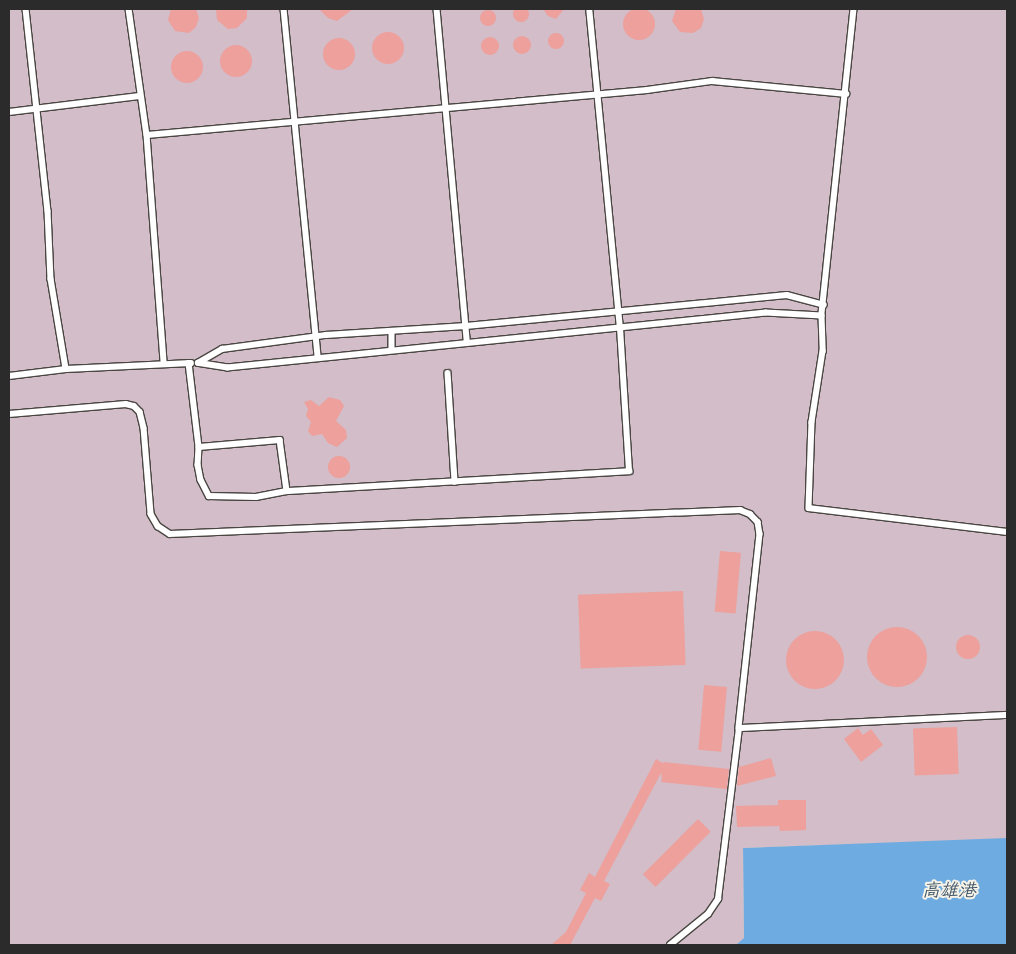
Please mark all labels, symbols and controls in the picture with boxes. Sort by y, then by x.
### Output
water label: 高雄港 [922,882,976,904]

